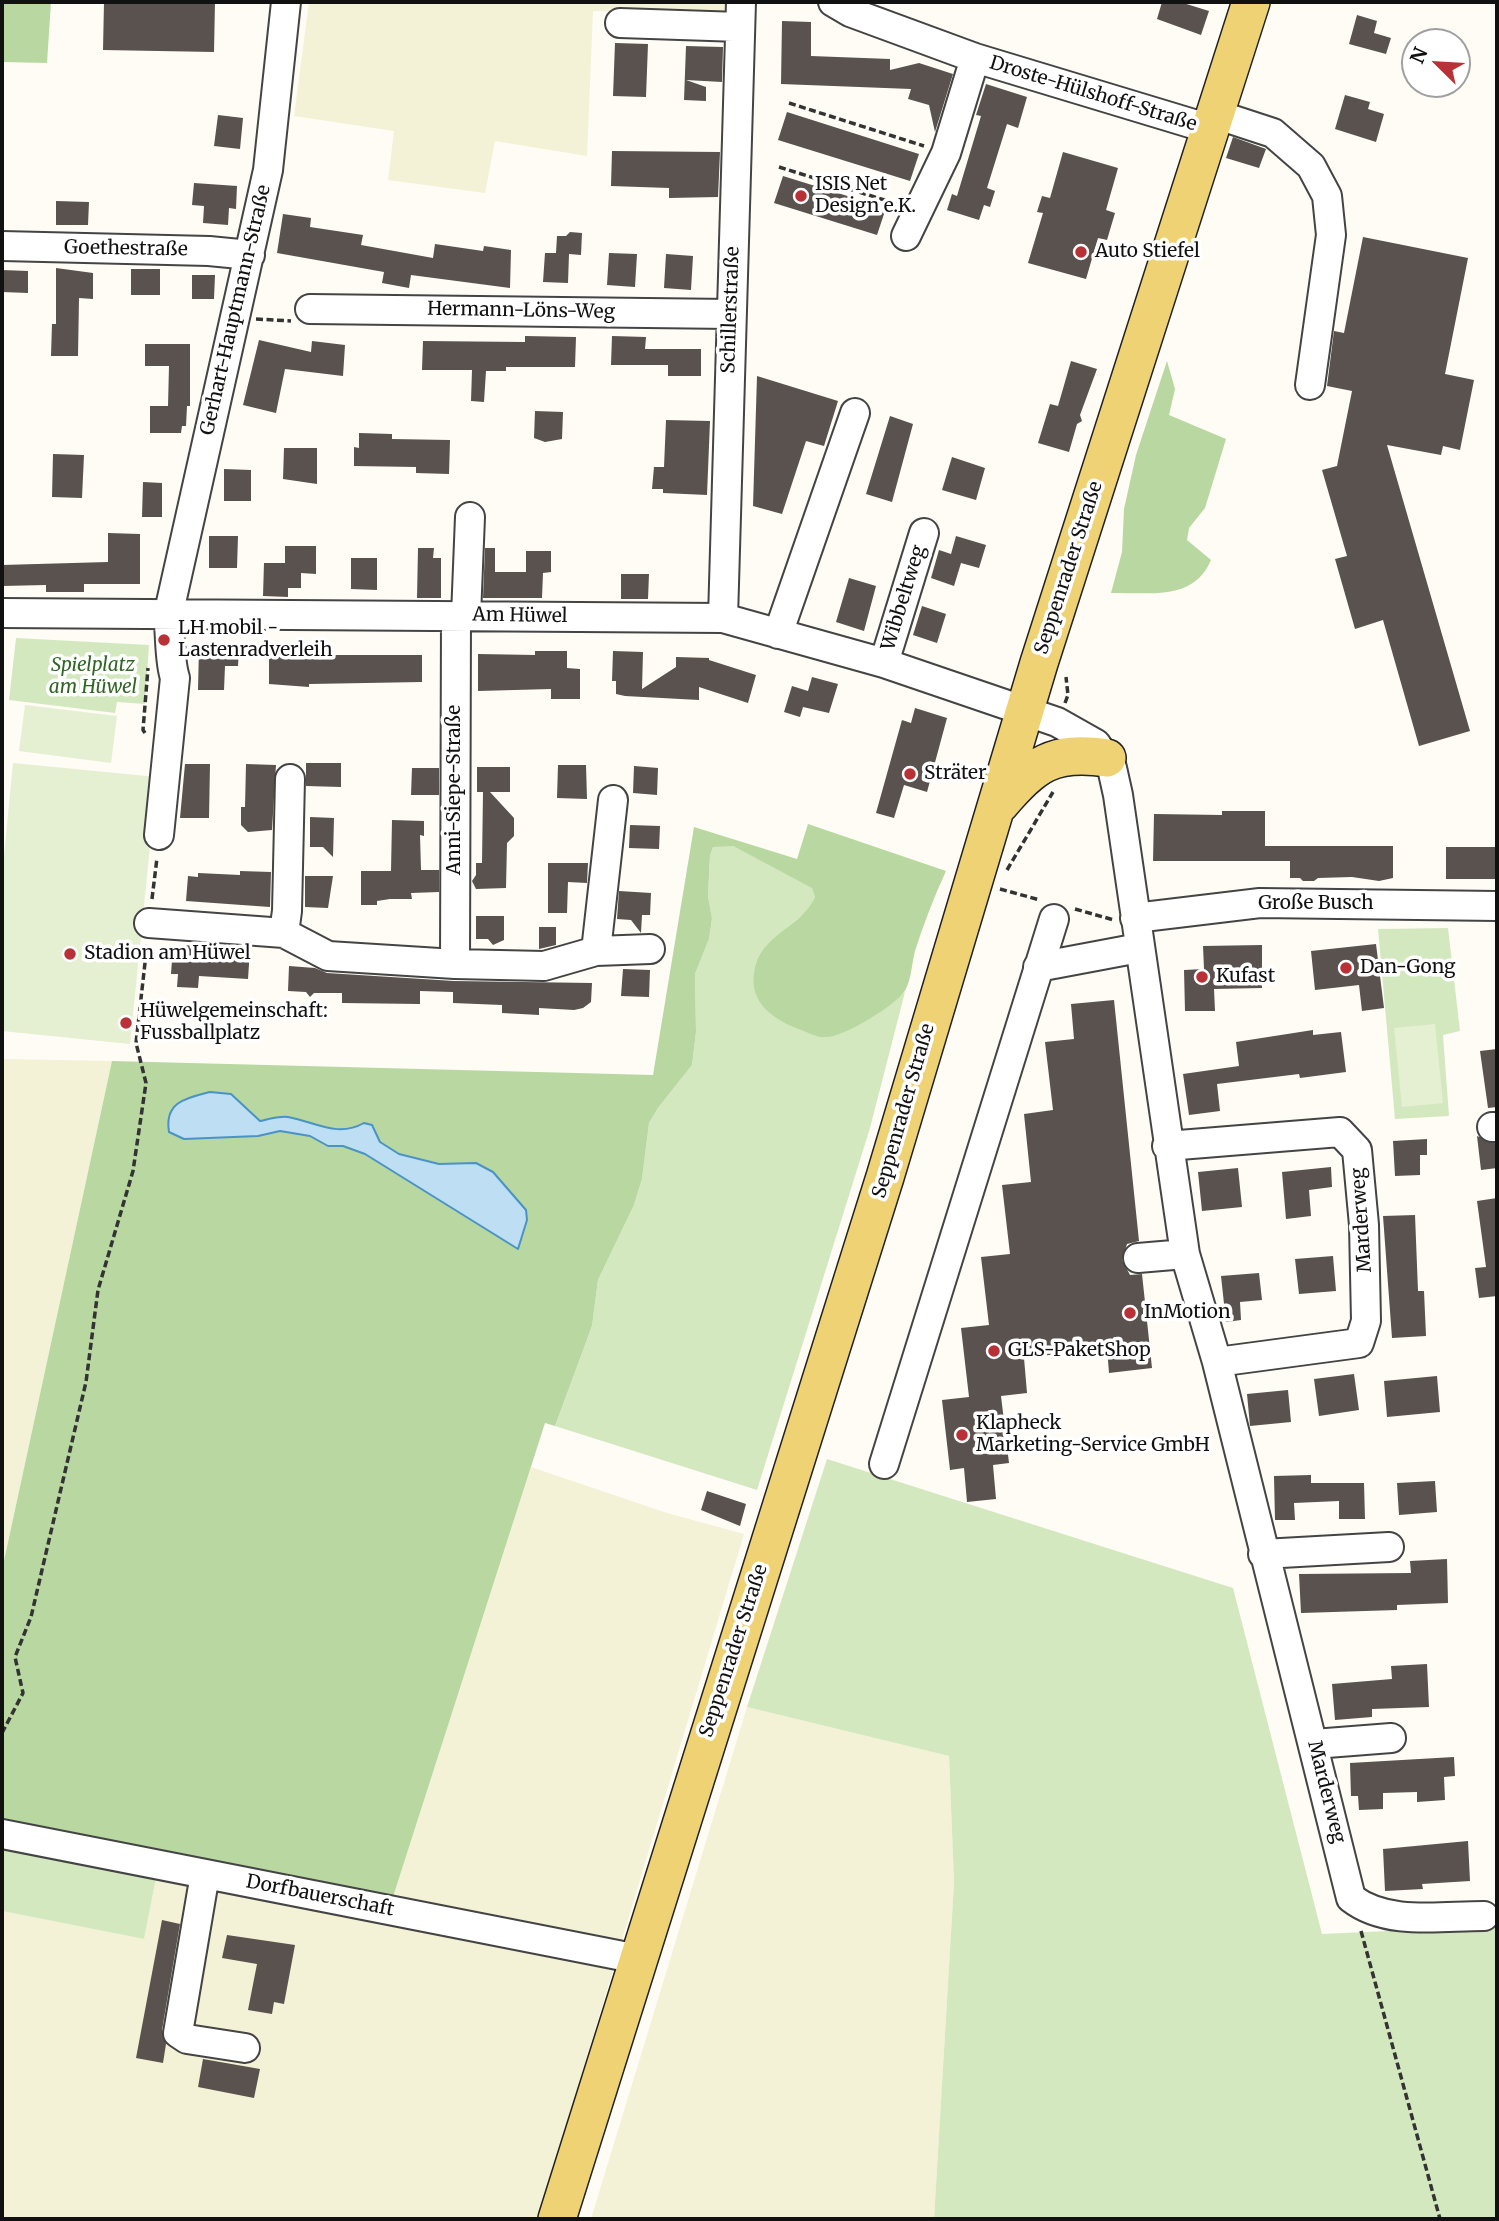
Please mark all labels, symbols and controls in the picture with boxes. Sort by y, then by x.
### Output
north arrow [1401,28,1471,98]
text: N [1405,44,1433,67]
street label: Droste-Hülshoff-Straße [987,52,1199,136]
place label: ISIS Net Design e.K. [815,174,916,218]
street label: Gerhart-Hauptmann-Straße [196,183,276,437]
marker: ISIS Net Design e.K. [793,188,809,204]
street label: Goethestraße [64,237,188,261]
place label: Auto Stiefel [1095,241,1200,263]
marker: Auto Stiefel [1073,244,1089,260]
street label: Schillerstraße [717,246,745,374]
street label: Hermann-Löns-Weg [427,298,615,324]
street label: Seppenrader Straße [1030,479,1108,657]
street label: Wibbeltweg [877,543,931,653]
street label: Am Hüwel [472,604,568,628]
place label: LH mobil - Lastenradverleih [178,618,332,662]
marker: LH mobil - Lastenradverleih [156,632,172,648]
park label: Spielplatz am Hüwel [49,655,137,699]
street label: Anni-Siepe-Straße [444,705,466,875]
place label: Sträter [924,763,987,785]
marker: Sträter [902,766,918,782]
street label: Große Busch [1258,893,1374,915]
place label: Stadion am Hüwel [84,943,251,965]
marker: Stadion am Hüwel [62,946,78,962]
place label: Dan-Gong [1360,957,1456,979]
marker: Dan-Gong [1338,960,1354,976]
place label: Kufast [1216,966,1275,988]
marker: Kufast [1194,969,1210,985]
place label: Hüwelgemeinschaft: Fussballplatz [140,1001,328,1045]
marker: Hüwelgemeinschaft: Fussballplatz [118,1015,134,1031]
street label: Seppenrader Straße [868,1021,940,1201]
street label: Marderweg [1347,1167,1377,1273]
place label: InMotion [1144,1302,1230,1324]
marker: InMotion [1122,1305,1138,1321]
place label: GLS-PaketShop [1008,1340,1151,1362]
marker: GLS-PaketShop [986,1343,1002,1359]
place label: Klapheck Marketing-Service GmbH [976,1413,1210,1457]
marker: Klapheck Marketing-Service GmbH [954,1427,970,1443]
street label: Seppenrader Straße [695,1562,773,1740]
street label: Marderweg [1302,1738,1350,1846]
street label: Dorfbauerschaft [244,1870,396,1922]

